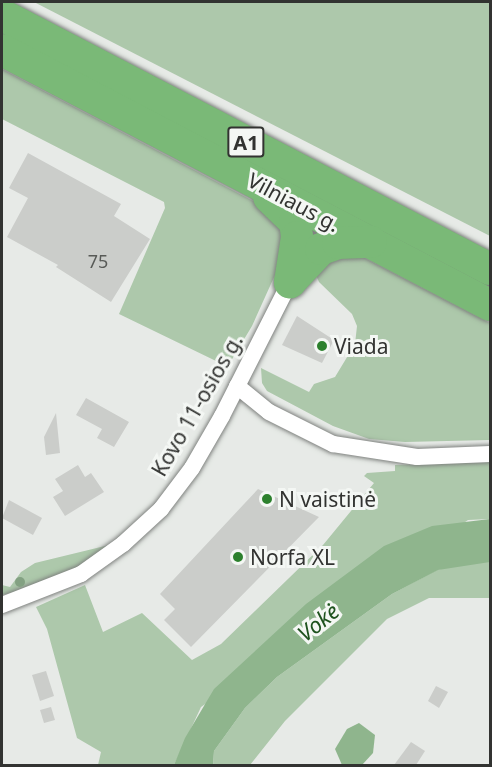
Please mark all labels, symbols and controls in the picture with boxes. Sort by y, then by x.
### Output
road number: A1 [226,125,266,159]
street label: Vilniaus g. [244,167,344,237]
house number: 75 [88,250,108,272]
street label: Kovo 11-osios g. [146,329,248,481]
place label: Viada [334,333,388,359]
marker: Viada [315,339,329,353]
place label: N vaistinė [279,486,376,512]
marker: N vaistinė [260,492,274,506]
place label: Norfa XL [250,544,335,570]
marker: Norfa XL [231,550,245,564]
water label: Vokė [292,597,344,647]

